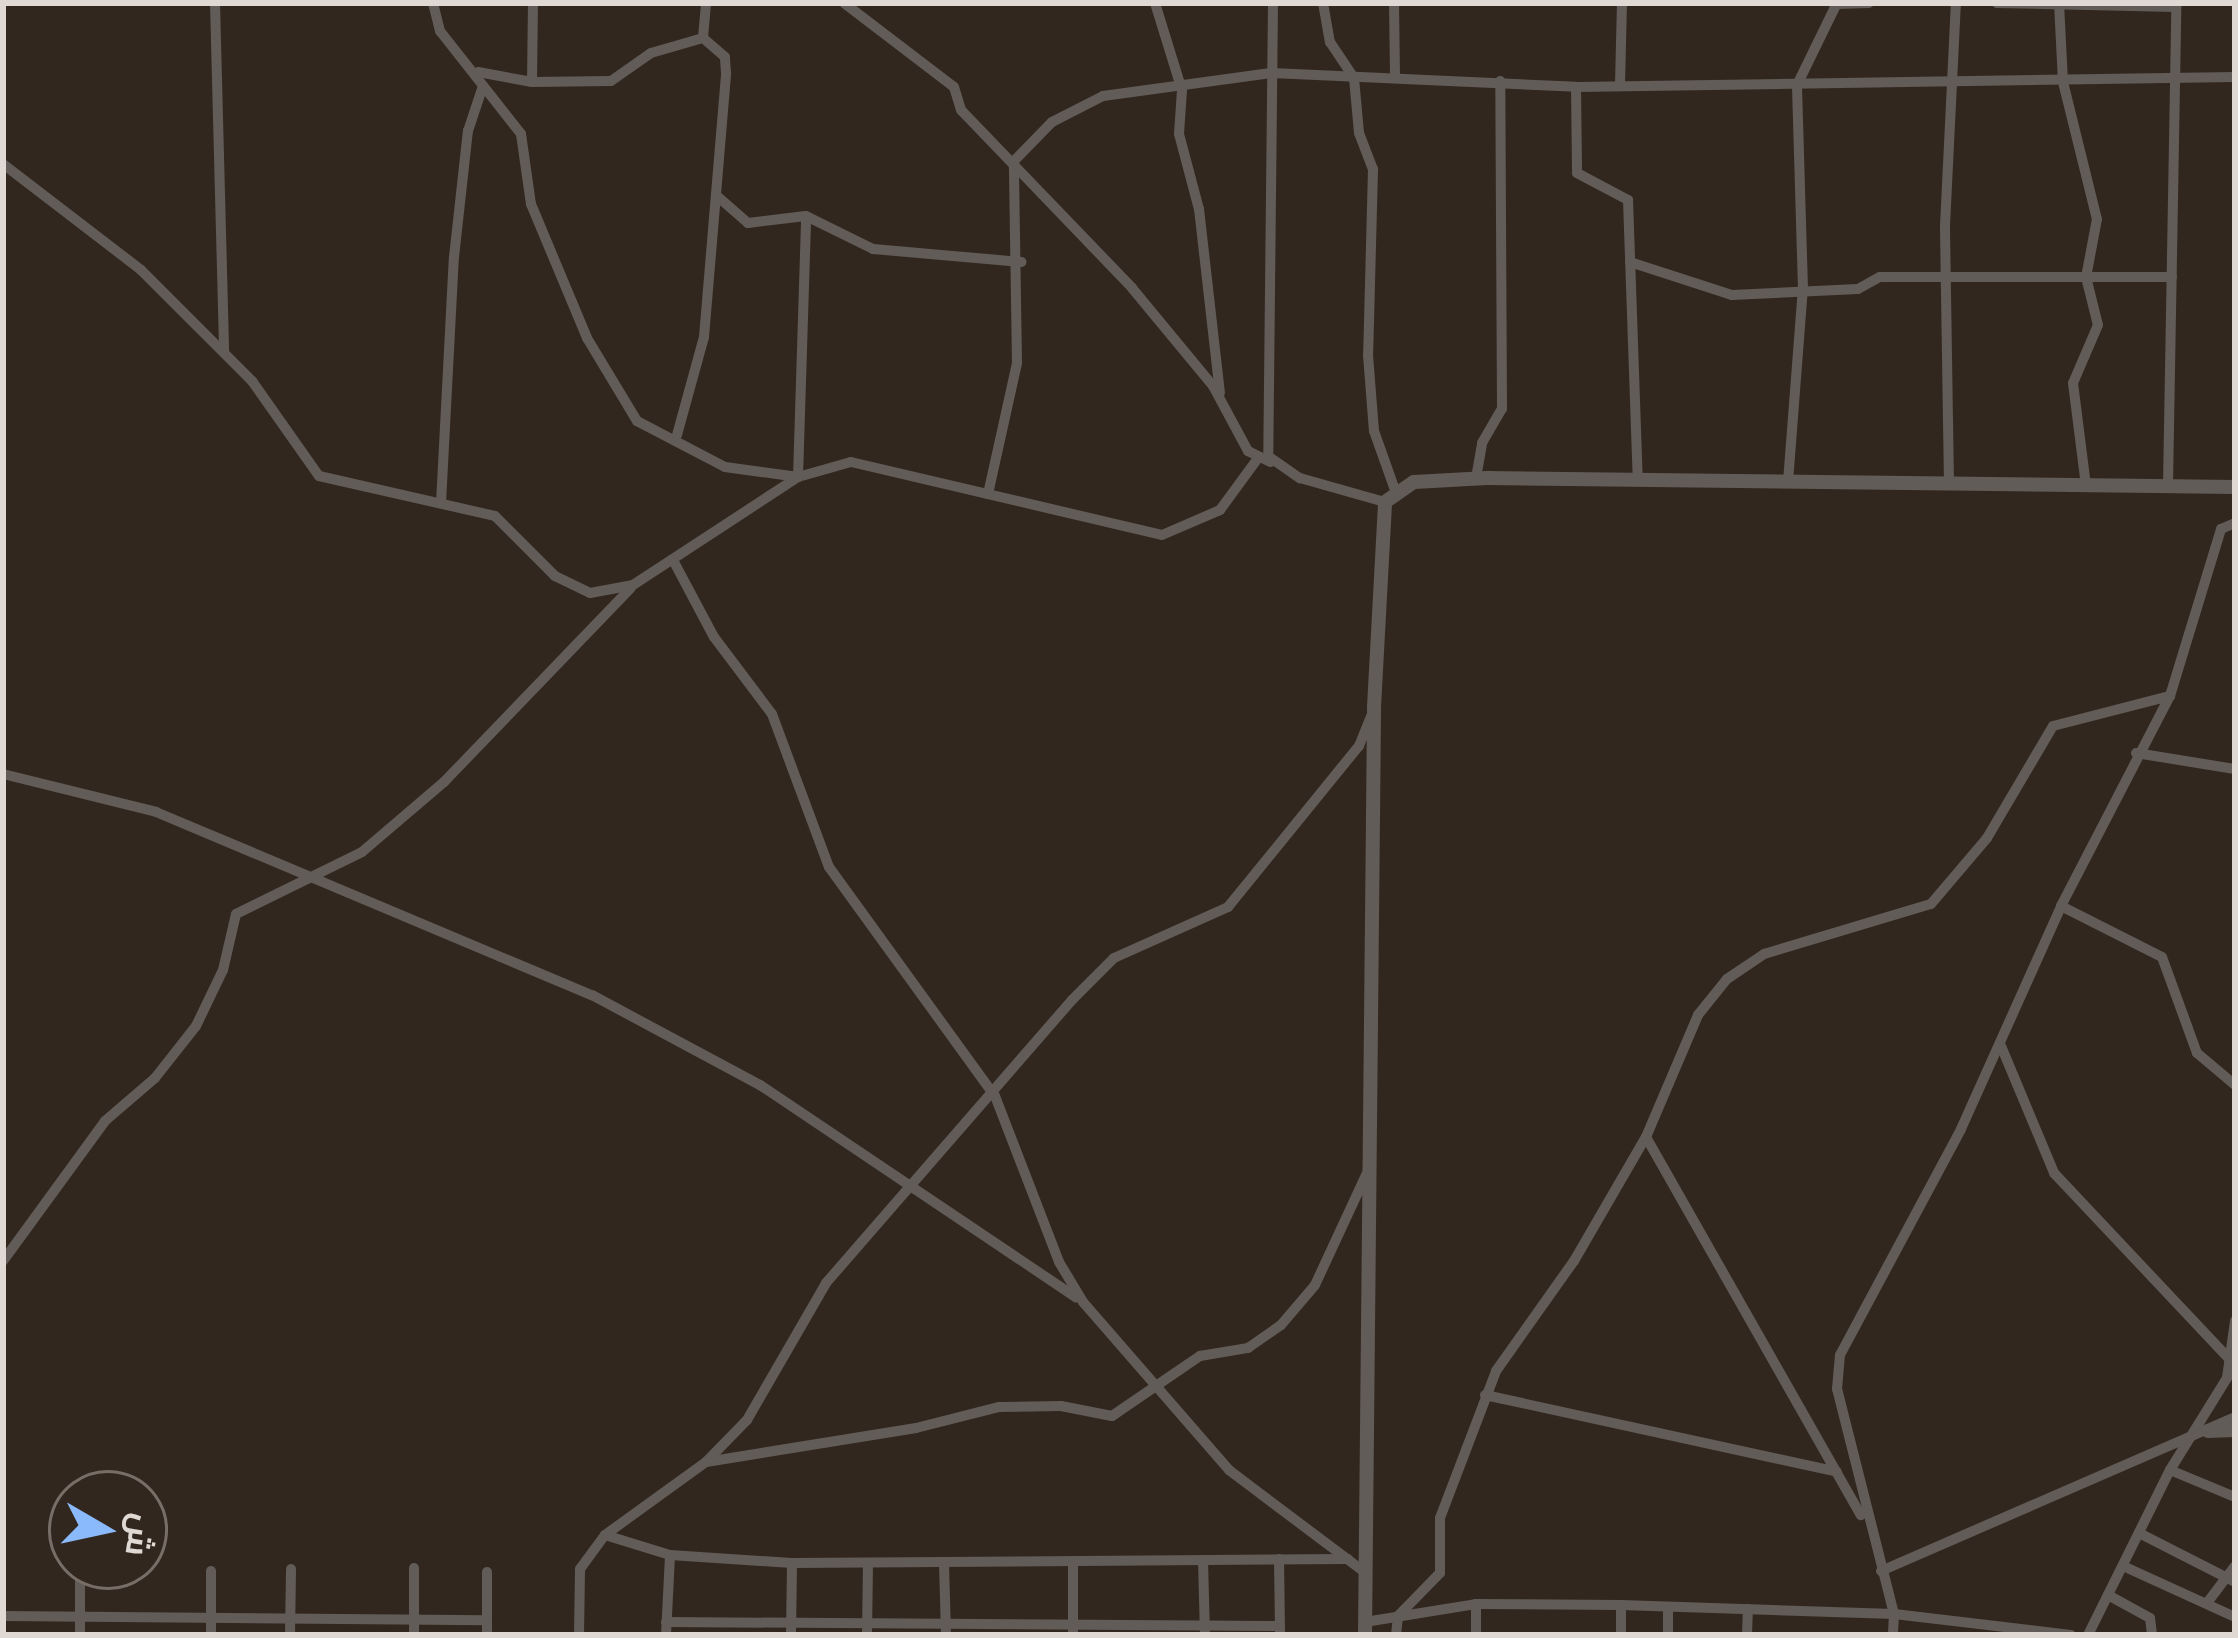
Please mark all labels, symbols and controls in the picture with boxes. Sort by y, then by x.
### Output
north arrow [48,1470,168,1590]
text: ش [118,1511,164,1559]

